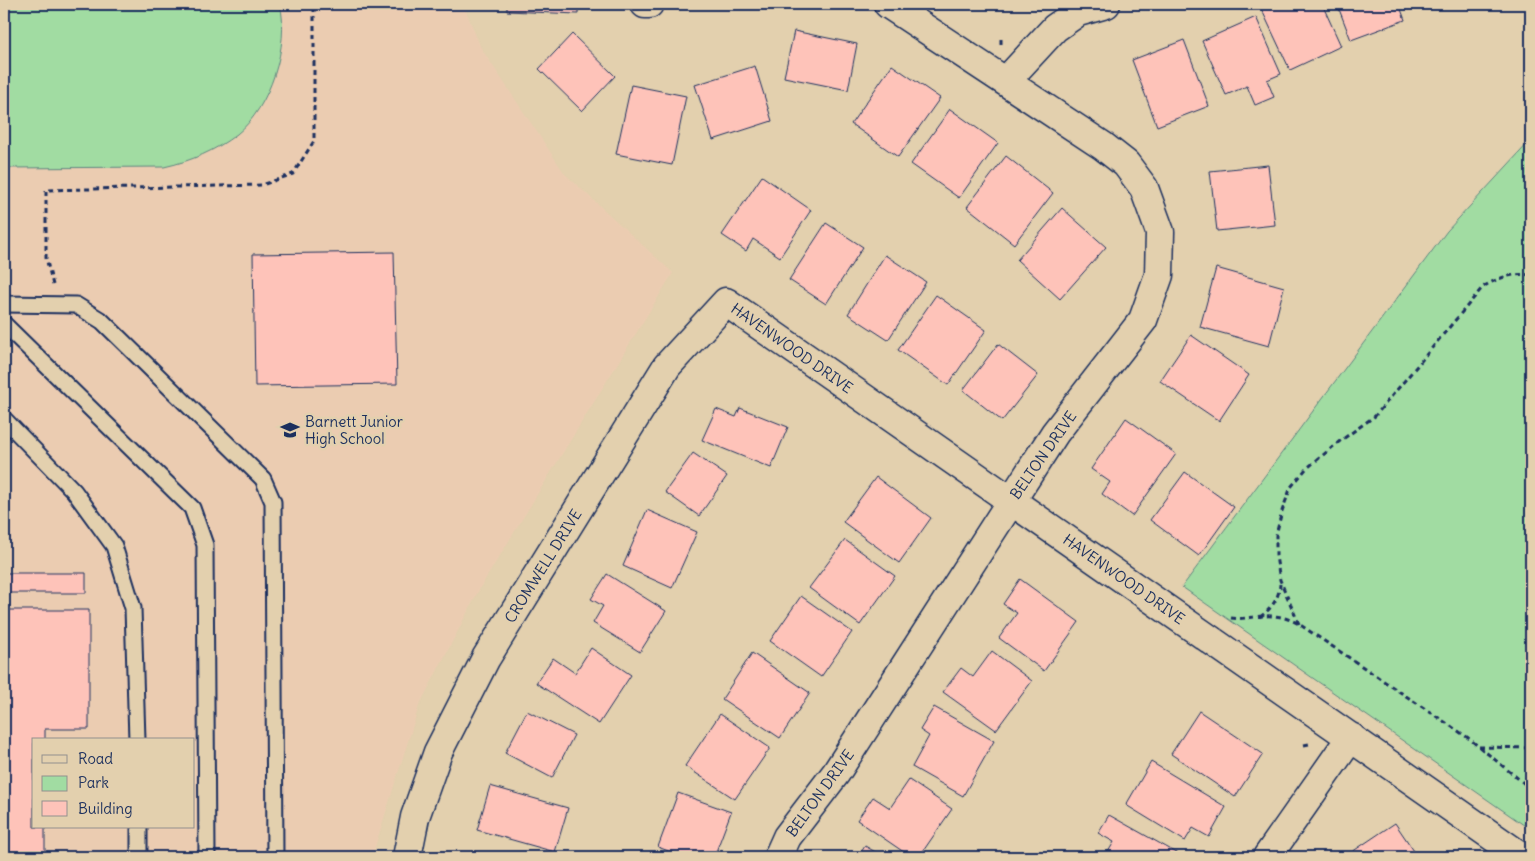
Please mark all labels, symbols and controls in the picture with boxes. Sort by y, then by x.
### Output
street label: HAVENWOOD DRIVE [727,299,857,397]
street label: BELTON DRIVE [1006,407,1080,503]
place label: Barnett Junior High School [305,412,403,448]
school or university icon: Barnett Junior High School [279,419,301,441]
street label: CROMWELL DRIVE [500,506,586,626]
street label: HAVENWOOD DRIVE [1059,530,1189,628]
legend [32,738,195,828]
street label: BELTON DRIVE [782,746,858,840]
text: Road [78,749,113,768]
text: Park [78,773,109,792]
text: Building [78,799,133,818]

